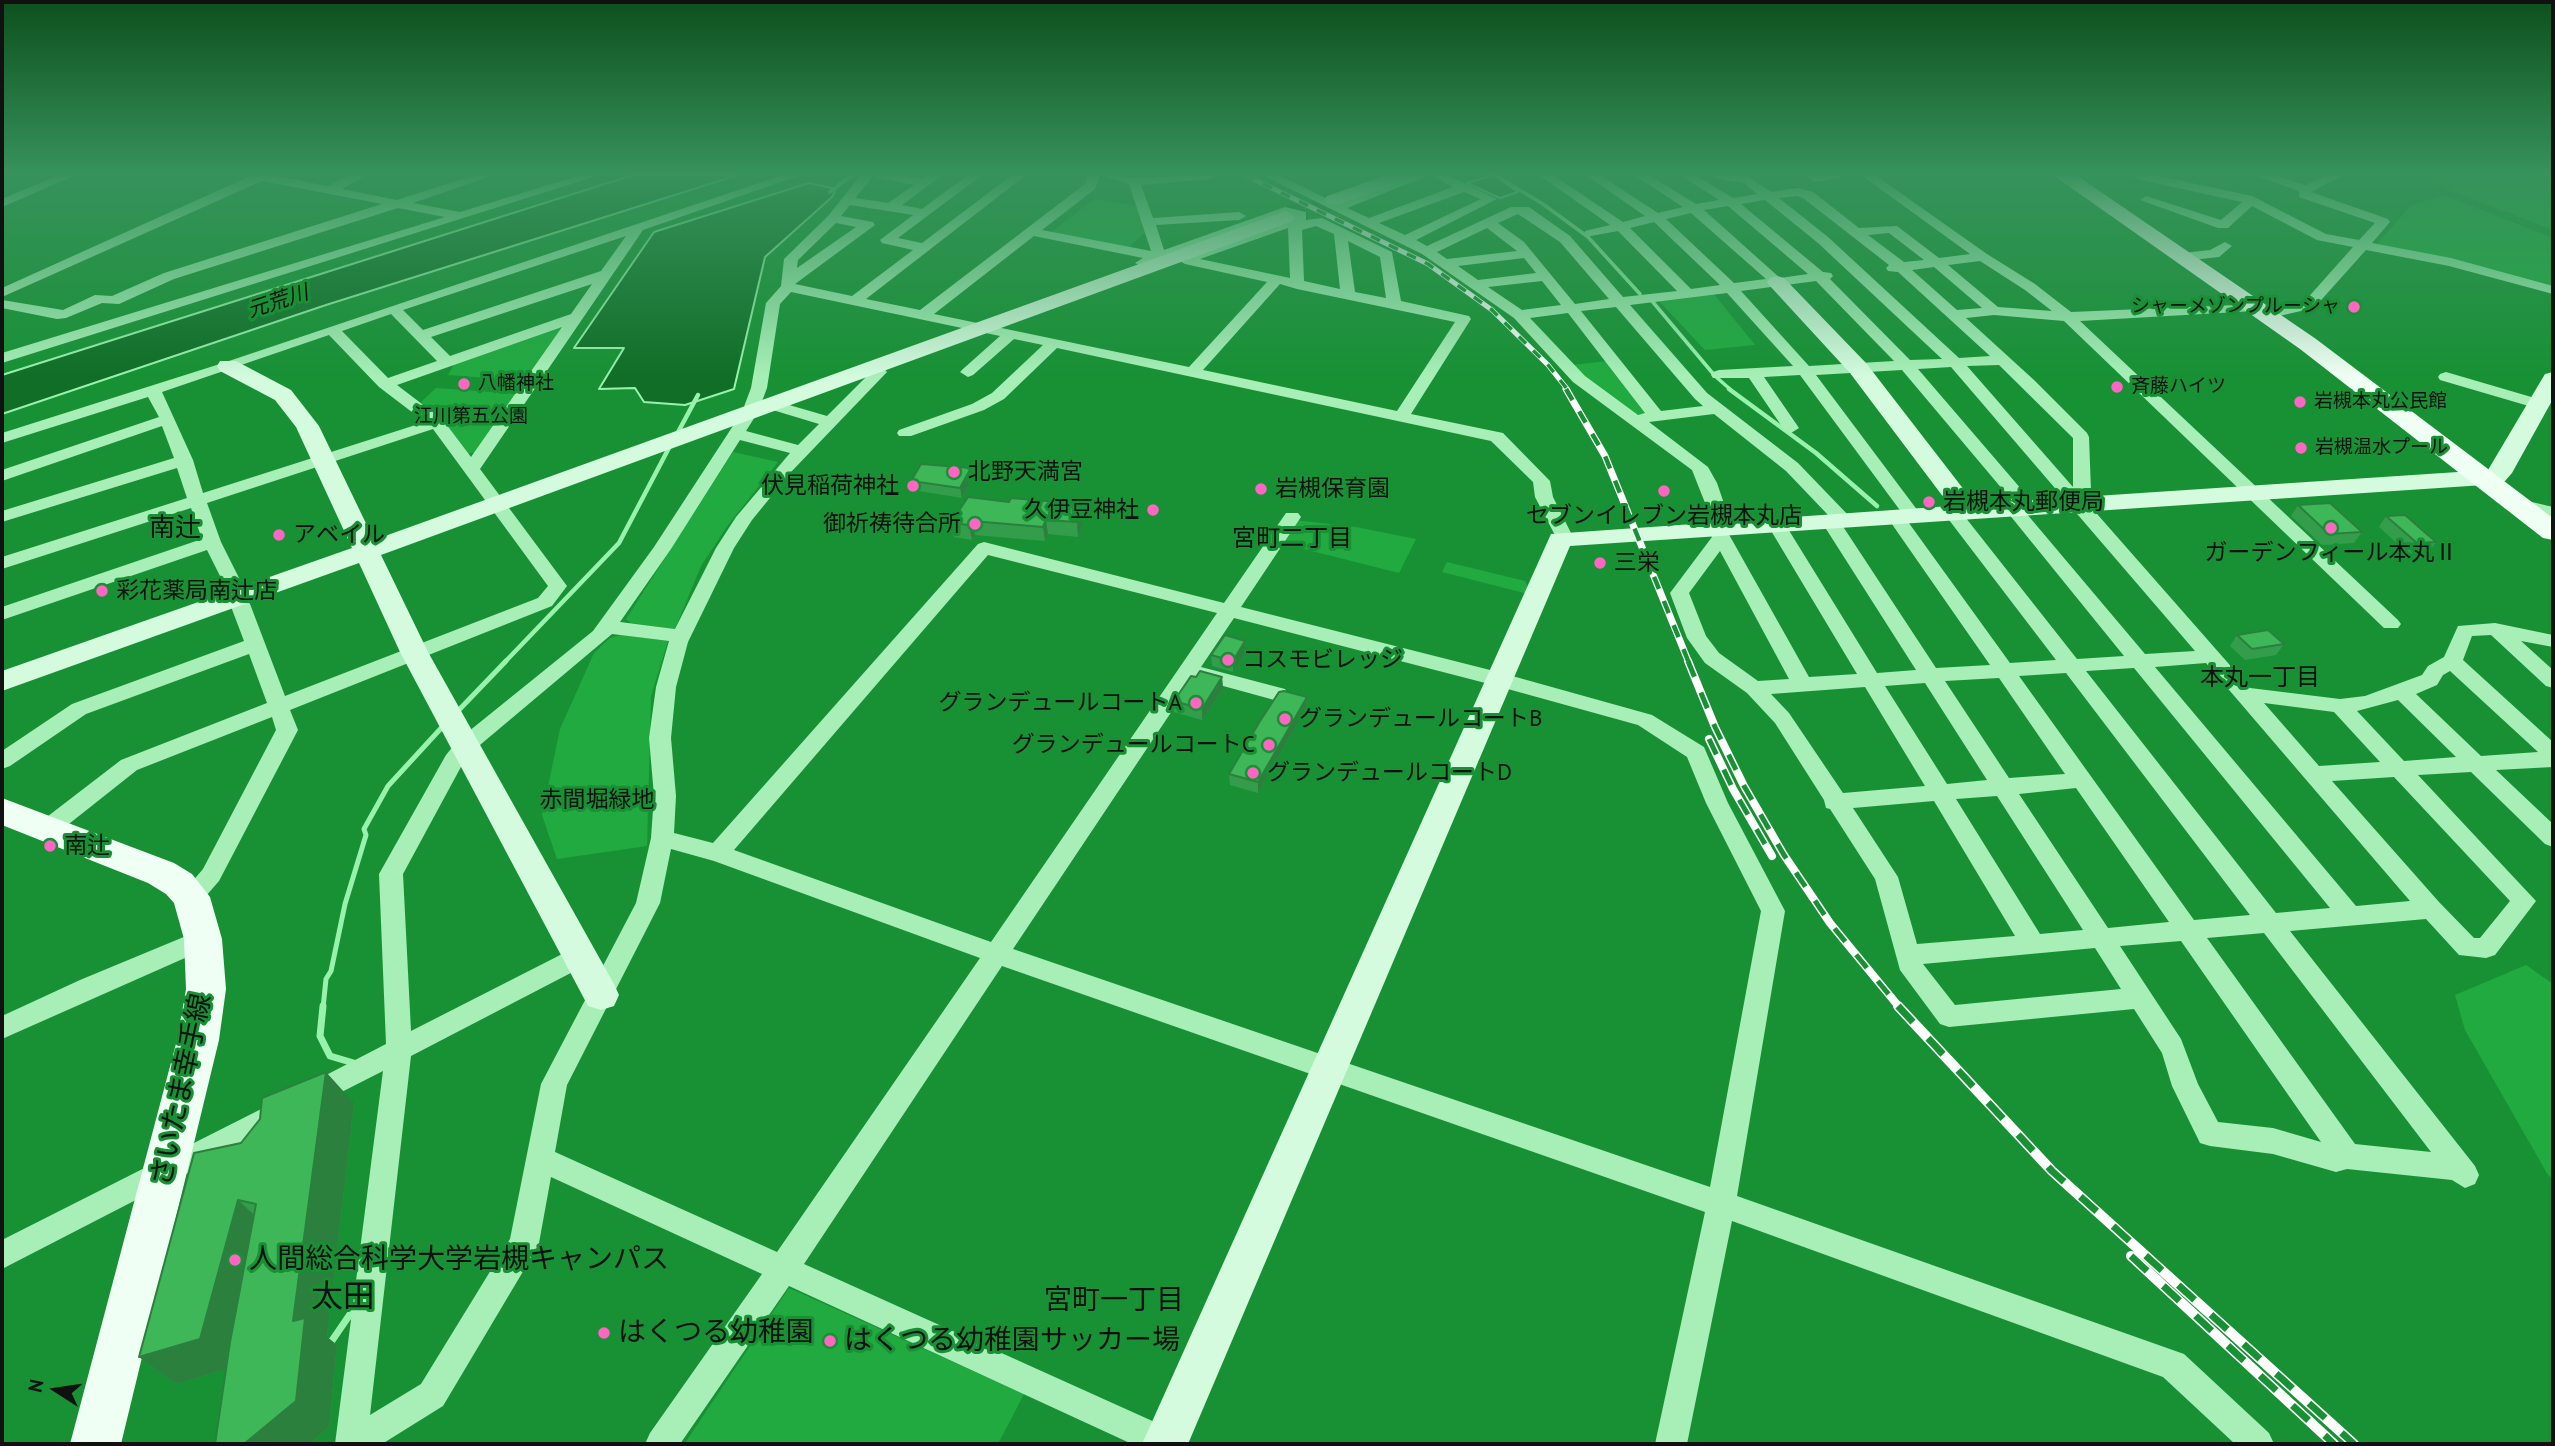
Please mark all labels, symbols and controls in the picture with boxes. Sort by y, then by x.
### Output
water label: 元荒川 [244,280,312,324]
place label: シャーメゾンプルーシャ [2131,296,2340,318]
marker: シャーメゾンプルーシャ [2346,299,2362,315]
place label: 八幡神社 [478,373,554,395]
marker: 八幡神社 [456,376,472,392]
place label: 斉藤ハイツ [2131,376,2226,398]
marker: 斉藤ハイツ [2109,379,2125,395]
place label: 岩槻本丸公民館 [2314,391,2447,413]
marker: 岩槻本丸公民館 [2292,394,2308,410]
park label: 江川第五公園 [414,406,528,428]
place label: 岩槻温水プール [2315,437,2448,459]
marker: 岩槻温水プール [2293,440,2309,456]
place label: 北野天満宮 [968,458,1083,486]
marker: 北野天満宮 [946,464,962,480]
place label: 伏見稲荷神社 [761,472,899,500]
place label: 岩槻保育園 [1275,475,1390,503]
marker: 伏見稲荷神社 [905,478,921,494]
marker: 岩槻保育園 [1253,481,1269,497]
marker: セブンイレブン岩槻本丸店 [1656,483,1672,499]
place label: 岩槻本丸郵便局 [1943,488,2104,516]
marker: 岩槻本丸郵便局 [1921,494,1937,510]
place label: 久伊豆神社 [1024,496,1139,524]
marker: 久伊豆神社 [1145,502,1161,518]
place label: セブンイレブン岩槻本丸店 [1526,502,1802,530]
place label: 御祈祷待合所 [823,510,961,538]
district label: 南辻 [149,513,201,545]
marker: 御祈祷待合所 [967,516,983,532]
marker: ガーデンフィール本丸Ⅱ [2323,520,2339,536]
place label: アベイル [293,521,385,549]
district label: 宮町二丁目 [1232,525,1352,553]
marker: アベイル [271,527,287,543]
place label: ガーデンフィール本丸Ⅱ [2205,539,2457,567]
place label: 三栄 [1614,549,1660,577]
marker: 三栄 [1592,555,1608,571]
place label: 彩花薬局南辻店 [116,577,277,605]
marker: 彩花薬局南辻店 [94,583,110,599]
place label: コスモビレッジ [1242,646,1403,674]
marker: コスモビレッジ [1220,652,1236,668]
district label: 本丸一丁目 [2200,664,2320,692]
place label: グランデュールコートA [939,689,1182,717]
marker: グランデュールコートA [1188,695,1204,711]
place label: グランデュールコートB [1299,705,1542,733]
marker: グランデュールコートB [1277,711,1293,727]
place label: グランデュールコートC [1012,731,1255,759]
marker: グランデュールコートC [1261,737,1277,753]
place label: グランデュールコートD [1267,759,1512,787]
marker: グランデュールコートD [1245,765,1261,781]
park label: 赤間堀緑地 [540,786,654,814]
place label: 南辻 [64,832,110,860]
marker: 南辻 [42,838,58,854]
street label: さいたま幸手線 [145,991,219,1189]
place label: 人間総合科学大学岩槻キャンパス [249,1243,669,1277]
marker: 人間総合科学大学岩槻キャンパス [227,1252,243,1268]
district label: 太田 [311,1279,375,1317]
district label: 宮町一丁目 [1044,1284,1184,1318]
place label: はくつる幼稚園 [618,1316,814,1350]
place label: はくつる幼稚園サッカー場 [844,1324,1180,1358]
marker: はくつる幼稚園 [596,1325,612,1341]
marker: はくつる幼稚園サッカー場 [822,1333,838,1349]
north arrow [21,1355,91,1425]
text: N [22,1377,48,1394]

